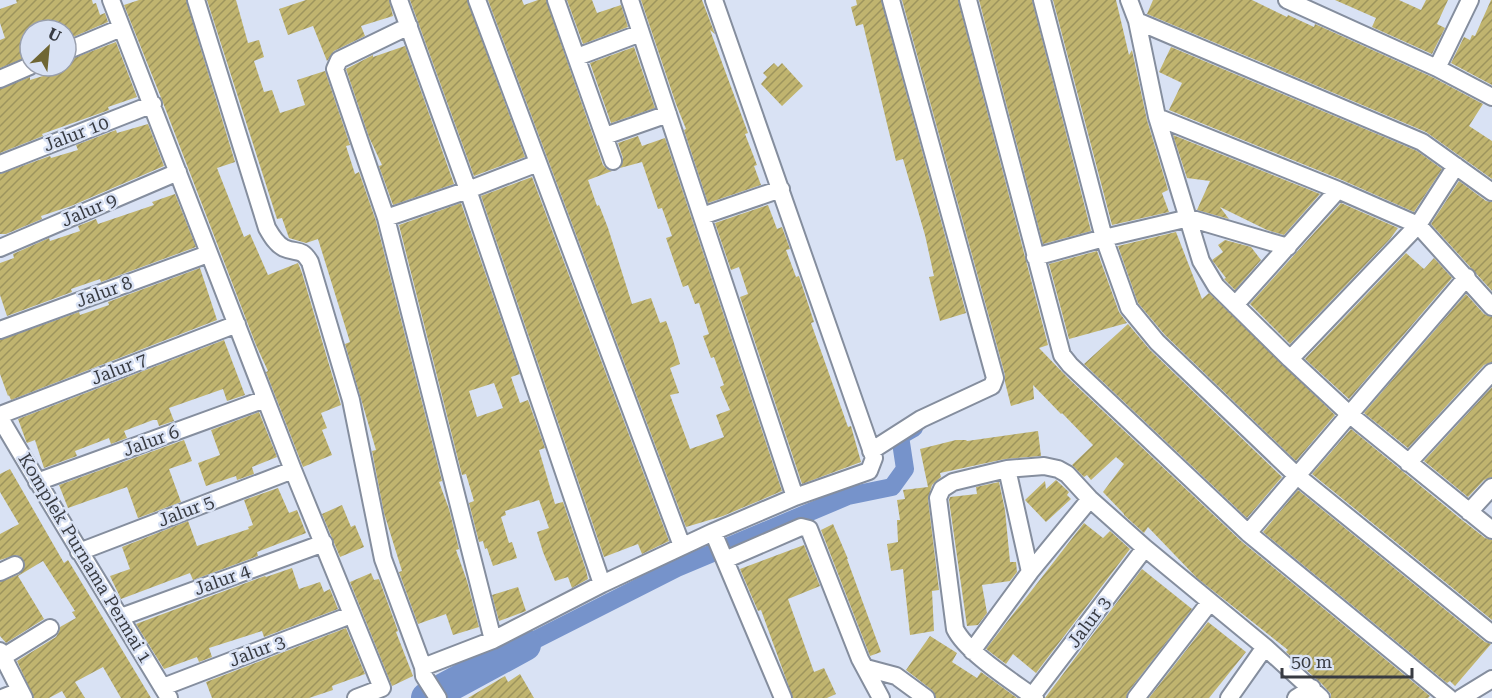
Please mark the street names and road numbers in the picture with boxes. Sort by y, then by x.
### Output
street label: Jalur 10 [40,111,112,156]
street label: Jalur 9 [58,188,120,231]
street label: Jalur 8 [73,272,135,311]
street label: Jalur 7 [88,348,150,389]
street label: Jalur 6 [120,421,182,460]
street label: Komplek Purnama Permai 1 [14,449,156,666]
street label: Jalur 5 [155,490,217,531]
street label: Jalur 4 [191,560,253,599]
street label: Jalur 3 [1063,592,1115,651]
street label: Jalur 3 [226,630,288,671]

